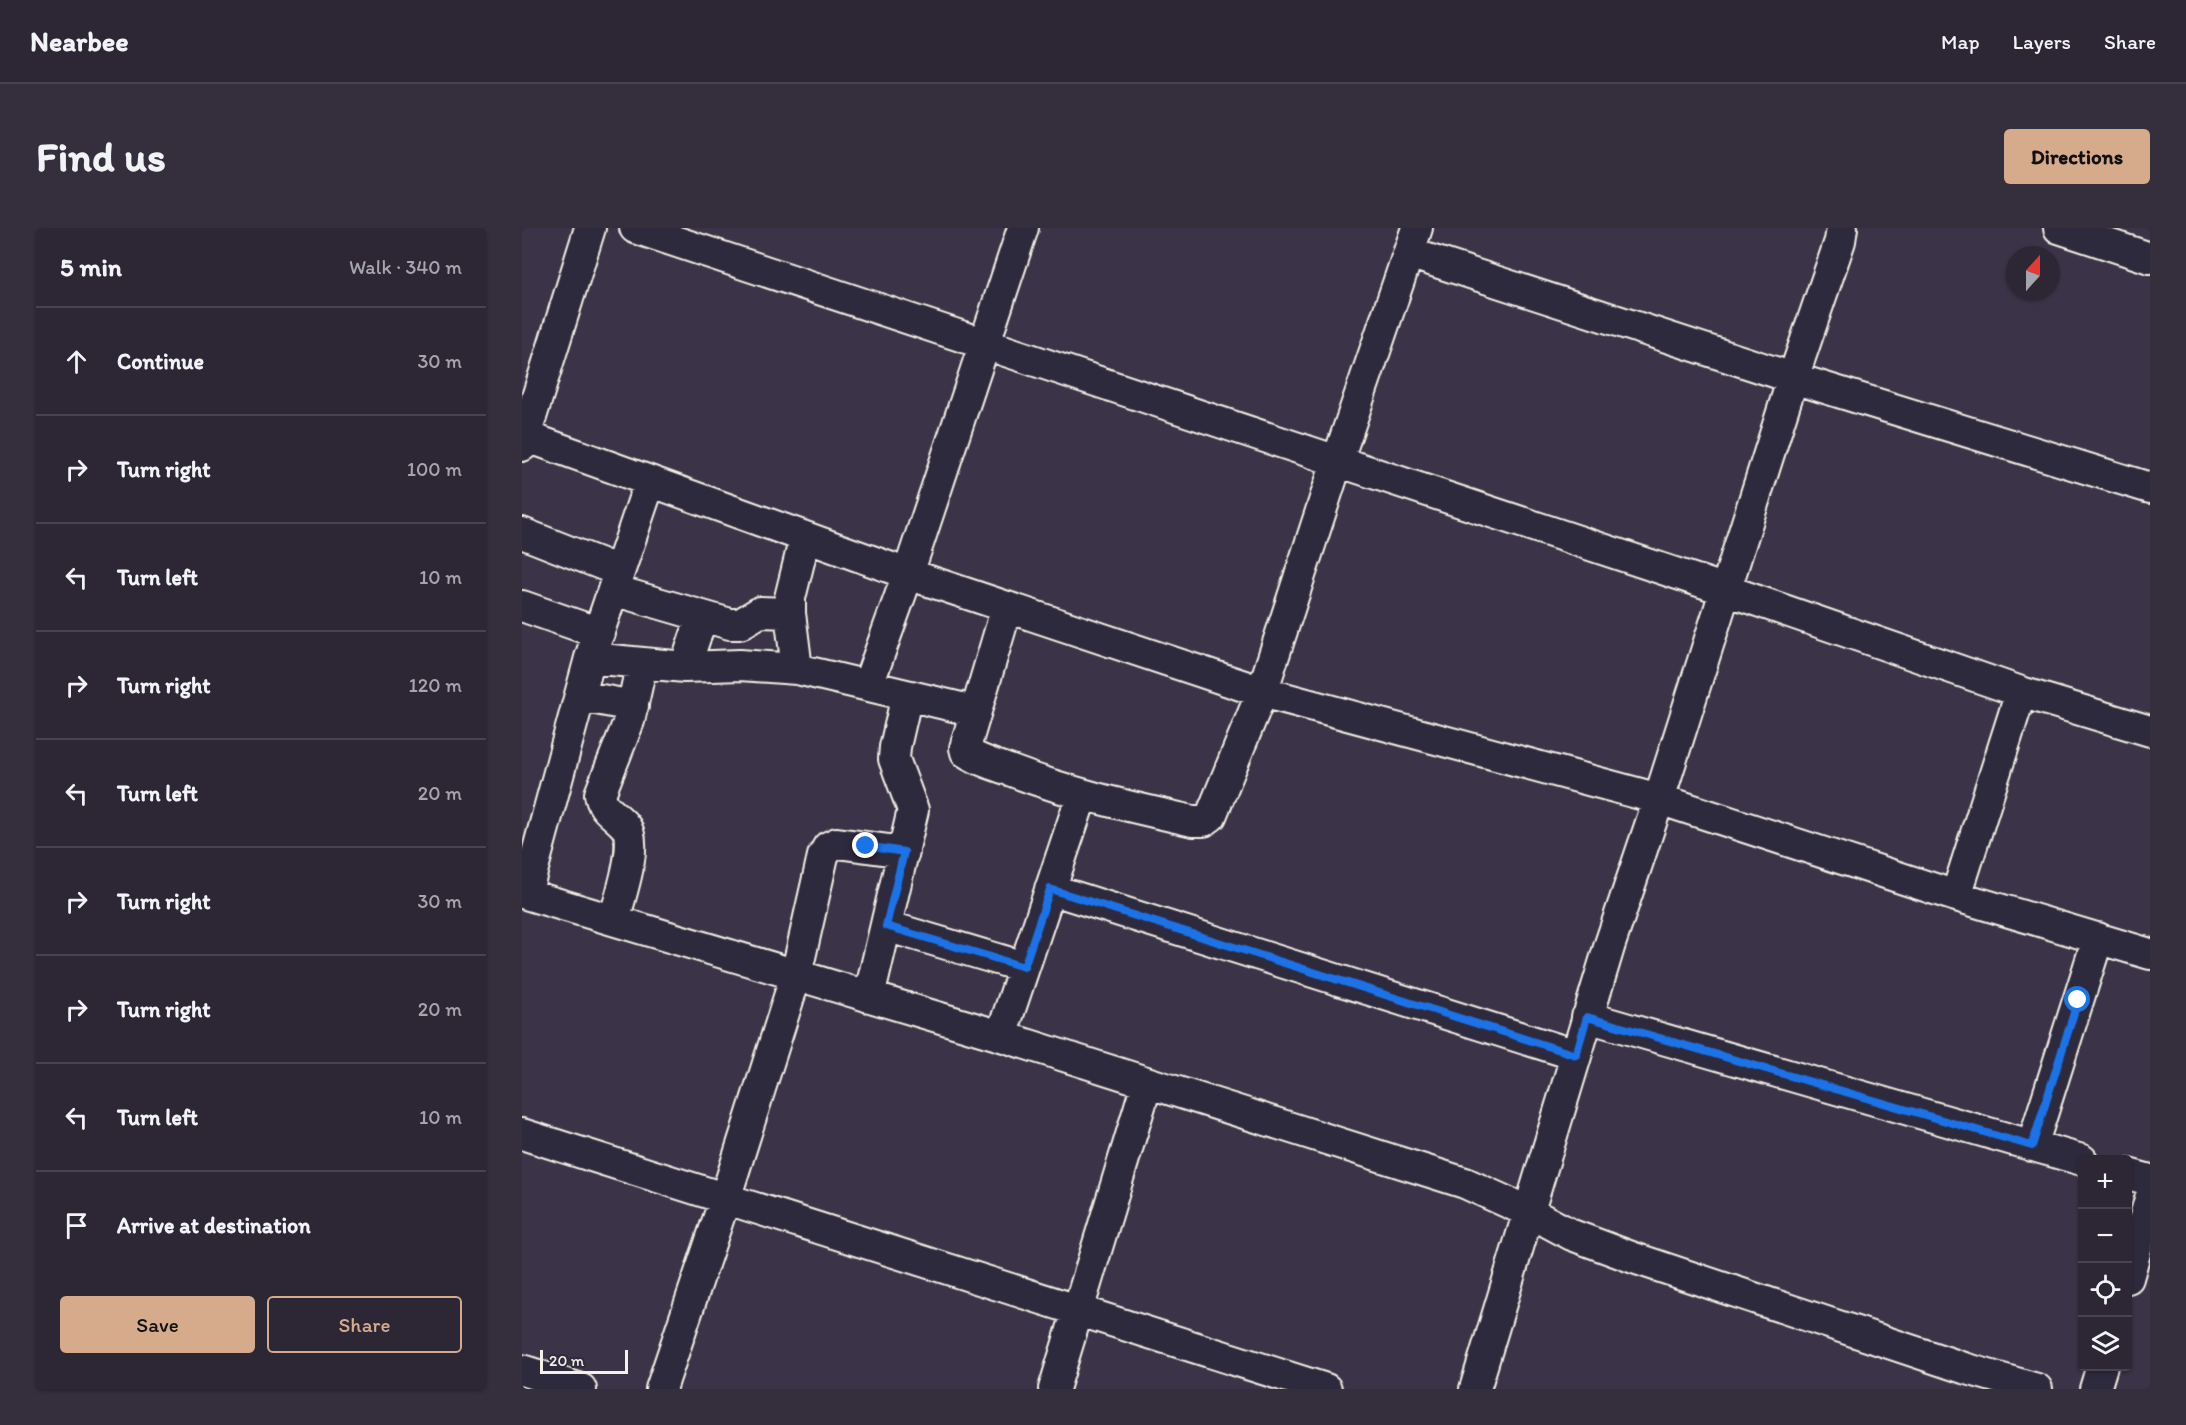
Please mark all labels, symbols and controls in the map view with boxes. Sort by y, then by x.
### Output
text: Nearbee [30,24,129,58]
text: Map [1941,29,1980,54]
text: Layers [2013,29,2071,54]
text: Share [2104,29,2156,54]
button: Directions [2004,129,2150,184]
text: Find us [36,131,166,182]
north arrow [2006,246,2060,300]
text: 5 min [60,251,122,283]
text: Walk · 340 m [349,255,462,279]
icon: ahead [60,345,93,378]
text: Continue [117,348,204,375]
text: 30 m [417,349,462,373]
icon: right [60,453,93,486]
text: Turn right [117,456,211,483]
text: 100 m [407,457,462,481]
icon: left [60,561,93,594]
text: Turn left [117,564,198,591]
text: 10 m [419,565,462,589]
icon: right [60,669,93,702]
text: Turn right [117,672,211,699]
text: 120 m [409,673,462,697]
icon: left [60,777,93,810]
text: Turn left [117,780,198,807]
text: 20 m [418,781,462,805]
route end [852,832,878,858]
icon: right [60,885,93,918]
text: Turn right [117,888,211,915]
text: 30 m [417,889,462,913]
route start [2064,986,2090,1012]
icon: right [60,993,93,1026]
text: Turn right [117,996,211,1023]
text: 20 m [418,997,462,1021]
icon: left [60,1101,93,1134]
text: Turn left [117,1104,198,1131]
text: 10 m [419,1105,462,1129]
map controls [2078,1155,2132,1371]
button: + [2078,1155,2132,1209]
icon: arrive [60,1209,93,1242]
button: − [2078,1209,2132,1263]
text: Arrive at destination [117,1212,311,1239]
button: locate [2078,1263,2132,1317]
button: Save [60,1296,255,1353]
button: Share [267,1296,462,1353]
button: layers [2078,1317,2132,1371]
scale bar [540,1347,628,1374]
text: 20 m [549,1351,584,1370]

